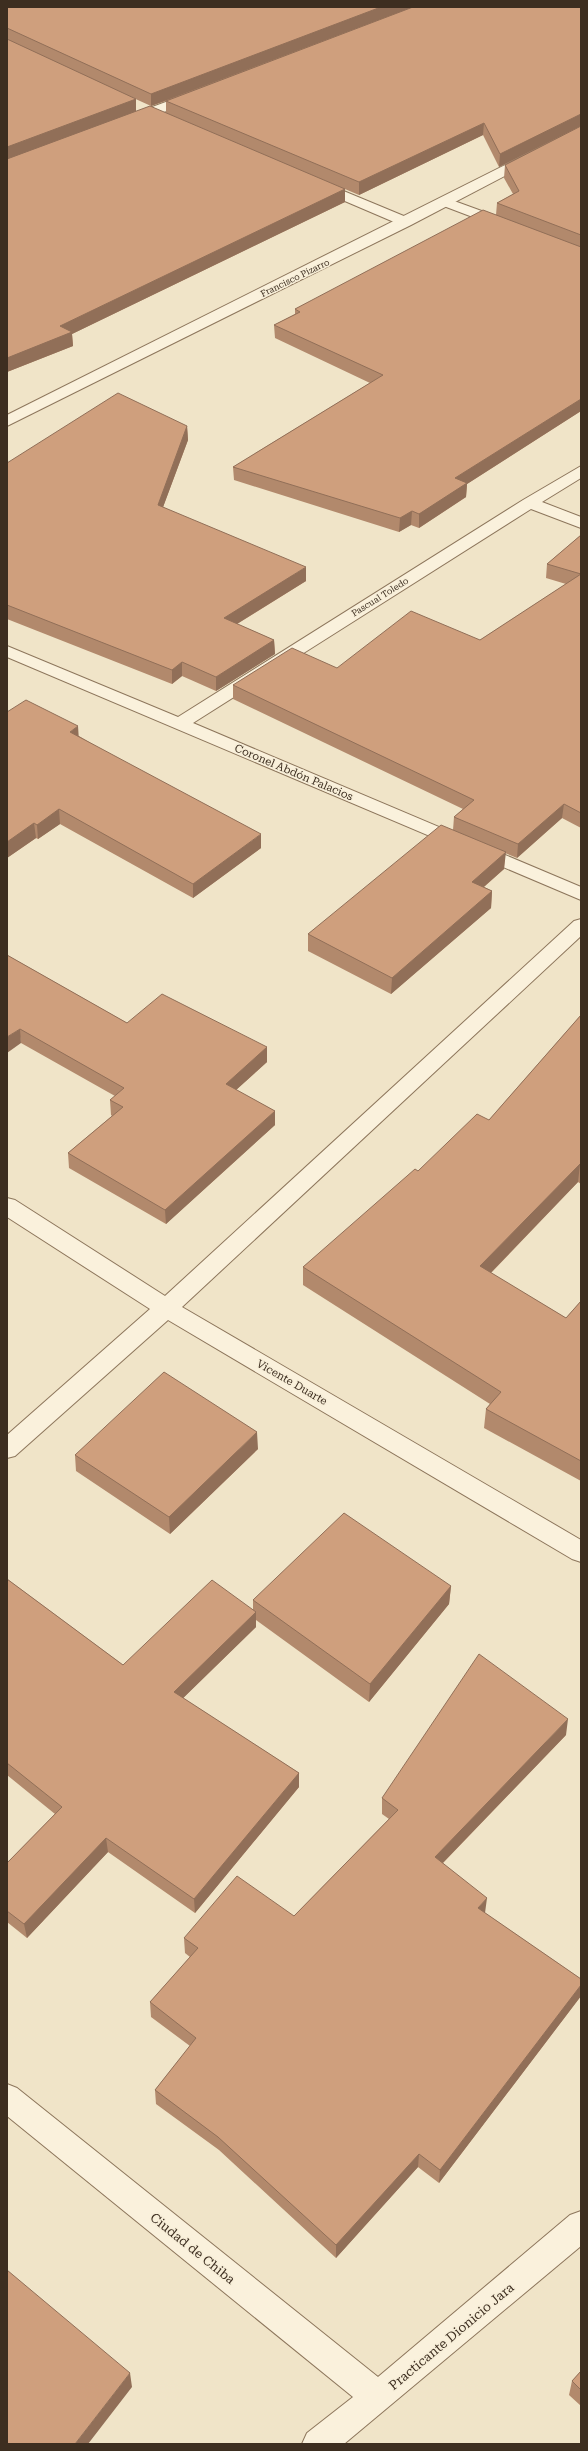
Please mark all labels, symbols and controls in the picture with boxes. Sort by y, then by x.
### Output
street label: Francisco Pizarro [259,257,331,299]
street label: Pascual Toledo [350,575,411,619]
street label: Coronel Abdón Palacios [233,742,355,803]
street label: Vicente Duarte [254,1357,329,1408]
street label: Ciudad de Chiba [147,2210,238,2287]
street label: Practicante Dionicio Jara [386,2280,517,2393]

